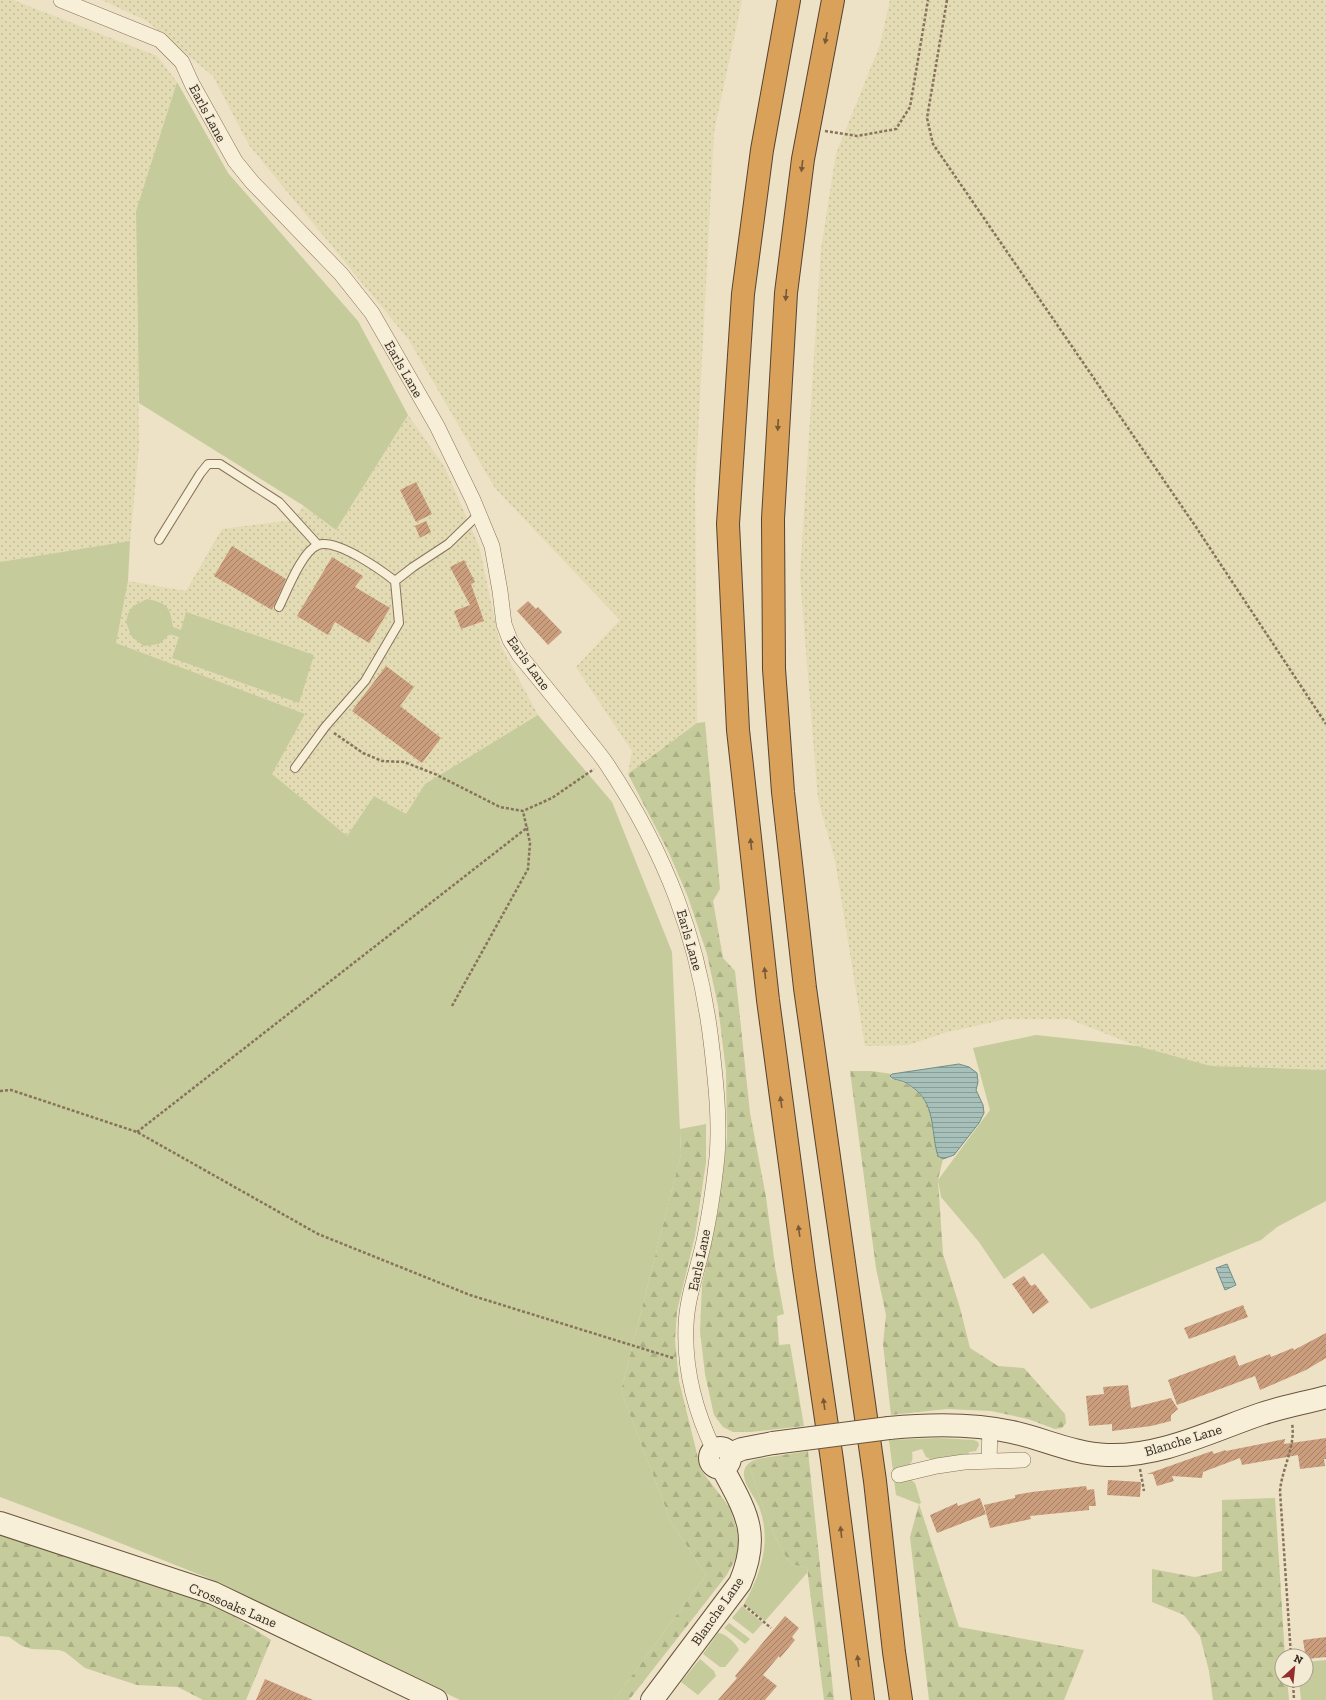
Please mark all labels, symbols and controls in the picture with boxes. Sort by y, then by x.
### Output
one-way arrow [823,32,829,44]
street label: Earls Lane [185,82,230,145]
one-way arrow [799,160,805,172]
one-way arrow [783,289,790,301]
street label: Earls Lane [381,338,427,401]
one-way arrow [775,419,782,431]
street label: Earls Lane [503,633,554,694]
one-way arrow [747,838,754,850]
street label: Earls Lane [673,908,706,973]
one-way arrow [762,967,768,979]
one-way arrow [778,1096,784,1108]
one-way arrow [796,1225,802,1237]
street label: Earls Lane [685,1227,714,1293]
one-way arrow [821,1397,827,1410]
street label: Blanche Lane [1142,1421,1224,1460]
one-way arrow [838,1526,844,1538]
street label: Blanche Lane [688,1573,748,1649]
street label: Crossoaks Lane [186,1579,280,1632]
north arrow [1274,1648,1314,1688]
text: N [1292,1652,1306,1668]
one-way arrow [855,1655,861,1667]

